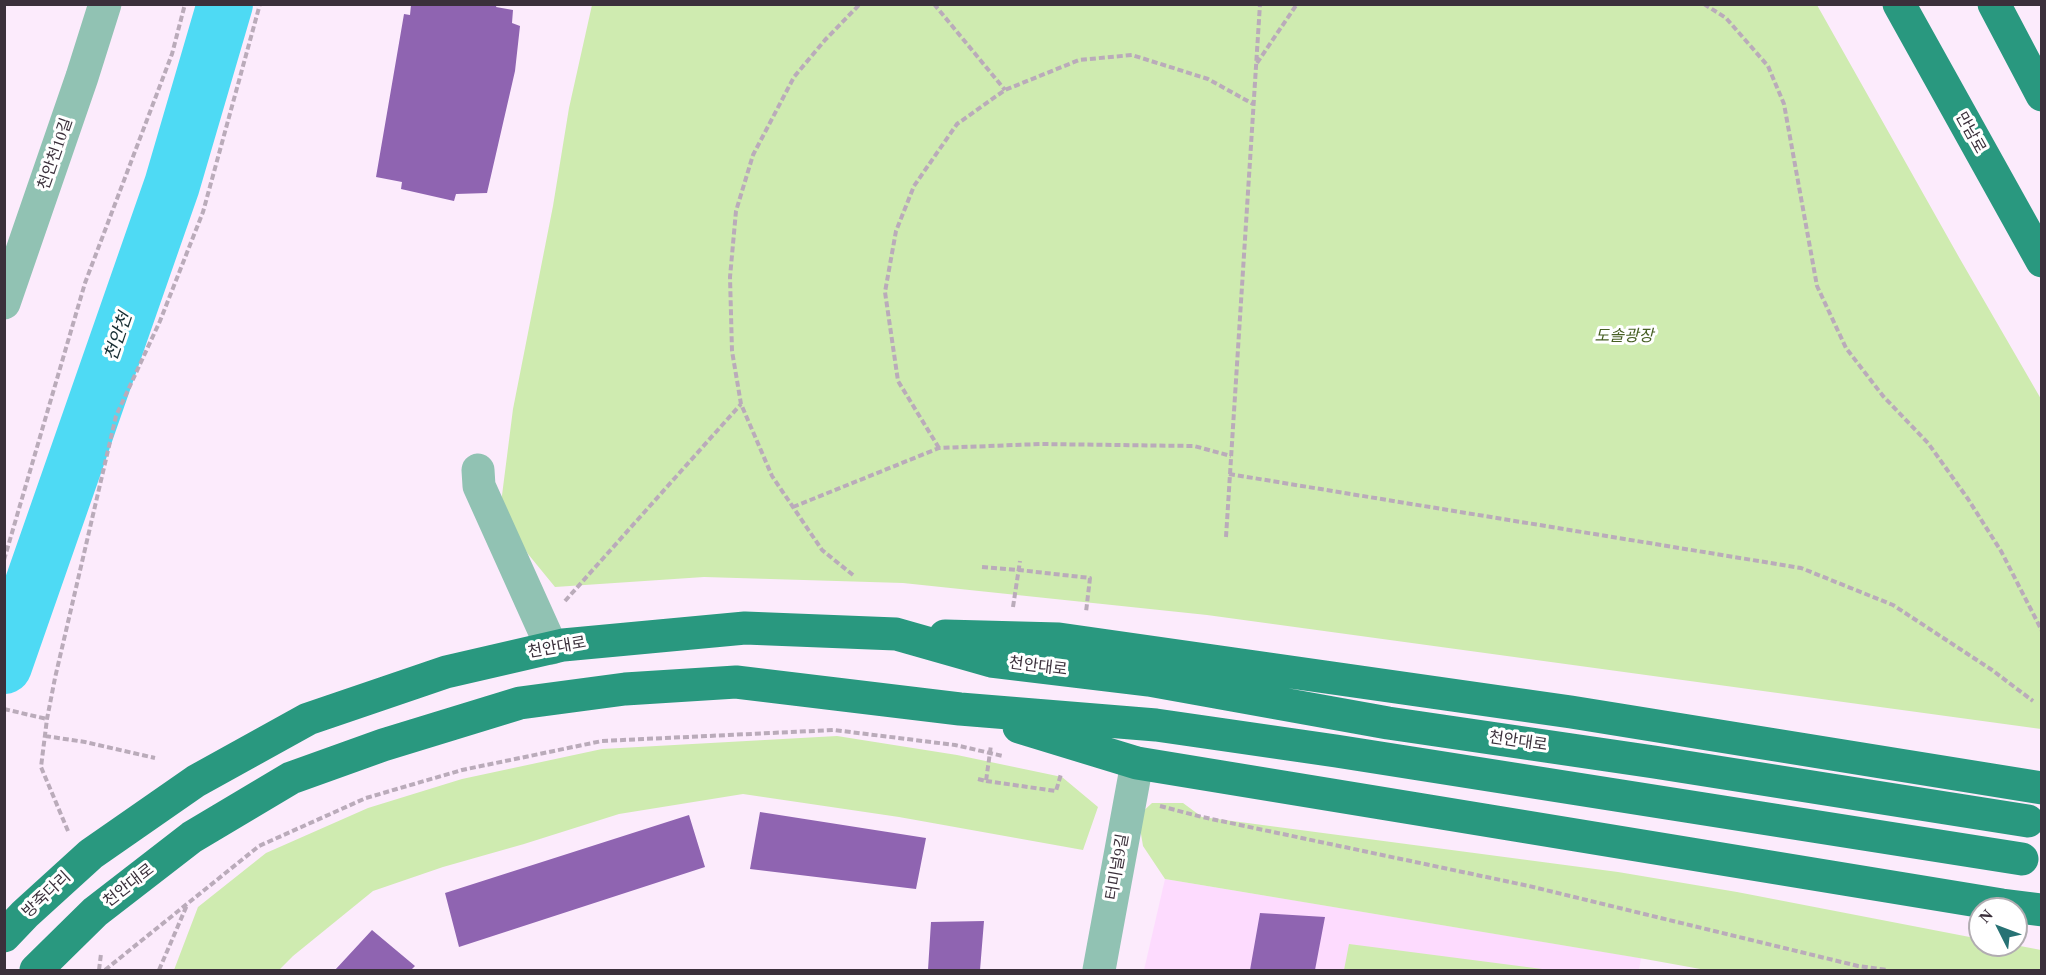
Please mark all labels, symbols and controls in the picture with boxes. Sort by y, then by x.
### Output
street label: 만남로 [1951,109,1989,157]
street label: 천안천10길 [35,115,77,193]
water label: 천안천 [101,310,137,364]
park label: 도솔광장 [1595,327,1653,347]
street label: 천안대로 [526,633,588,663]
street label: 천안대로 [1008,654,1068,680]
street label: 천안대로 [1488,728,1548,756]
street label: 터미널9길 [1103,832,1133,902]
street label: 천안대로 [100,860,158,912]
street label: 방죽다리 [19,868,75,922]
north arrow [1968,897,2028,957]
text: N [1976,906,1996,926]

